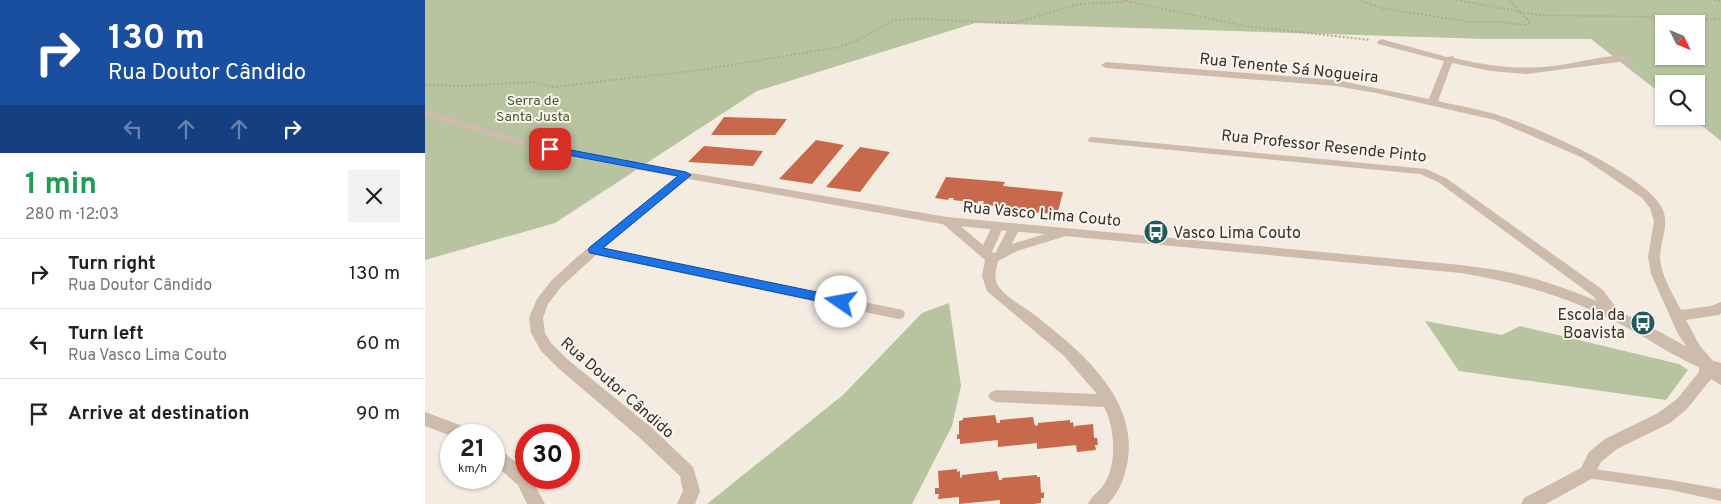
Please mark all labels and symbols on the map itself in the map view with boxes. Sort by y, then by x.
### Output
north arrow [1655,15,1705,65]
street label: Rua Tenente Sá Nogueira [1198,50,1379,88]
park label: Serra de Santa Justa [496,93,570,126]
street label: Rua Professor Resende Pinto [1220,126,1428,168]
pin [529,128,571,170]
street label: Rua Vasco Lima Couto [962,198,1122,232]
bus stop icon: Vasco Lima Couto [1143,219,1169,245]
place label: Vasco Lima Couto [1173,224,1301,244]
position arrow [814,275,866,327]
place label: Escola da Boavista [1558,306,1625,344]
bus stop icon: Escola da Boavista [1630,310,1656,336]
street label: Rua Doutor Cândido [556,334,678,443]
speed limit sign: 30 [515,424,580,489]

